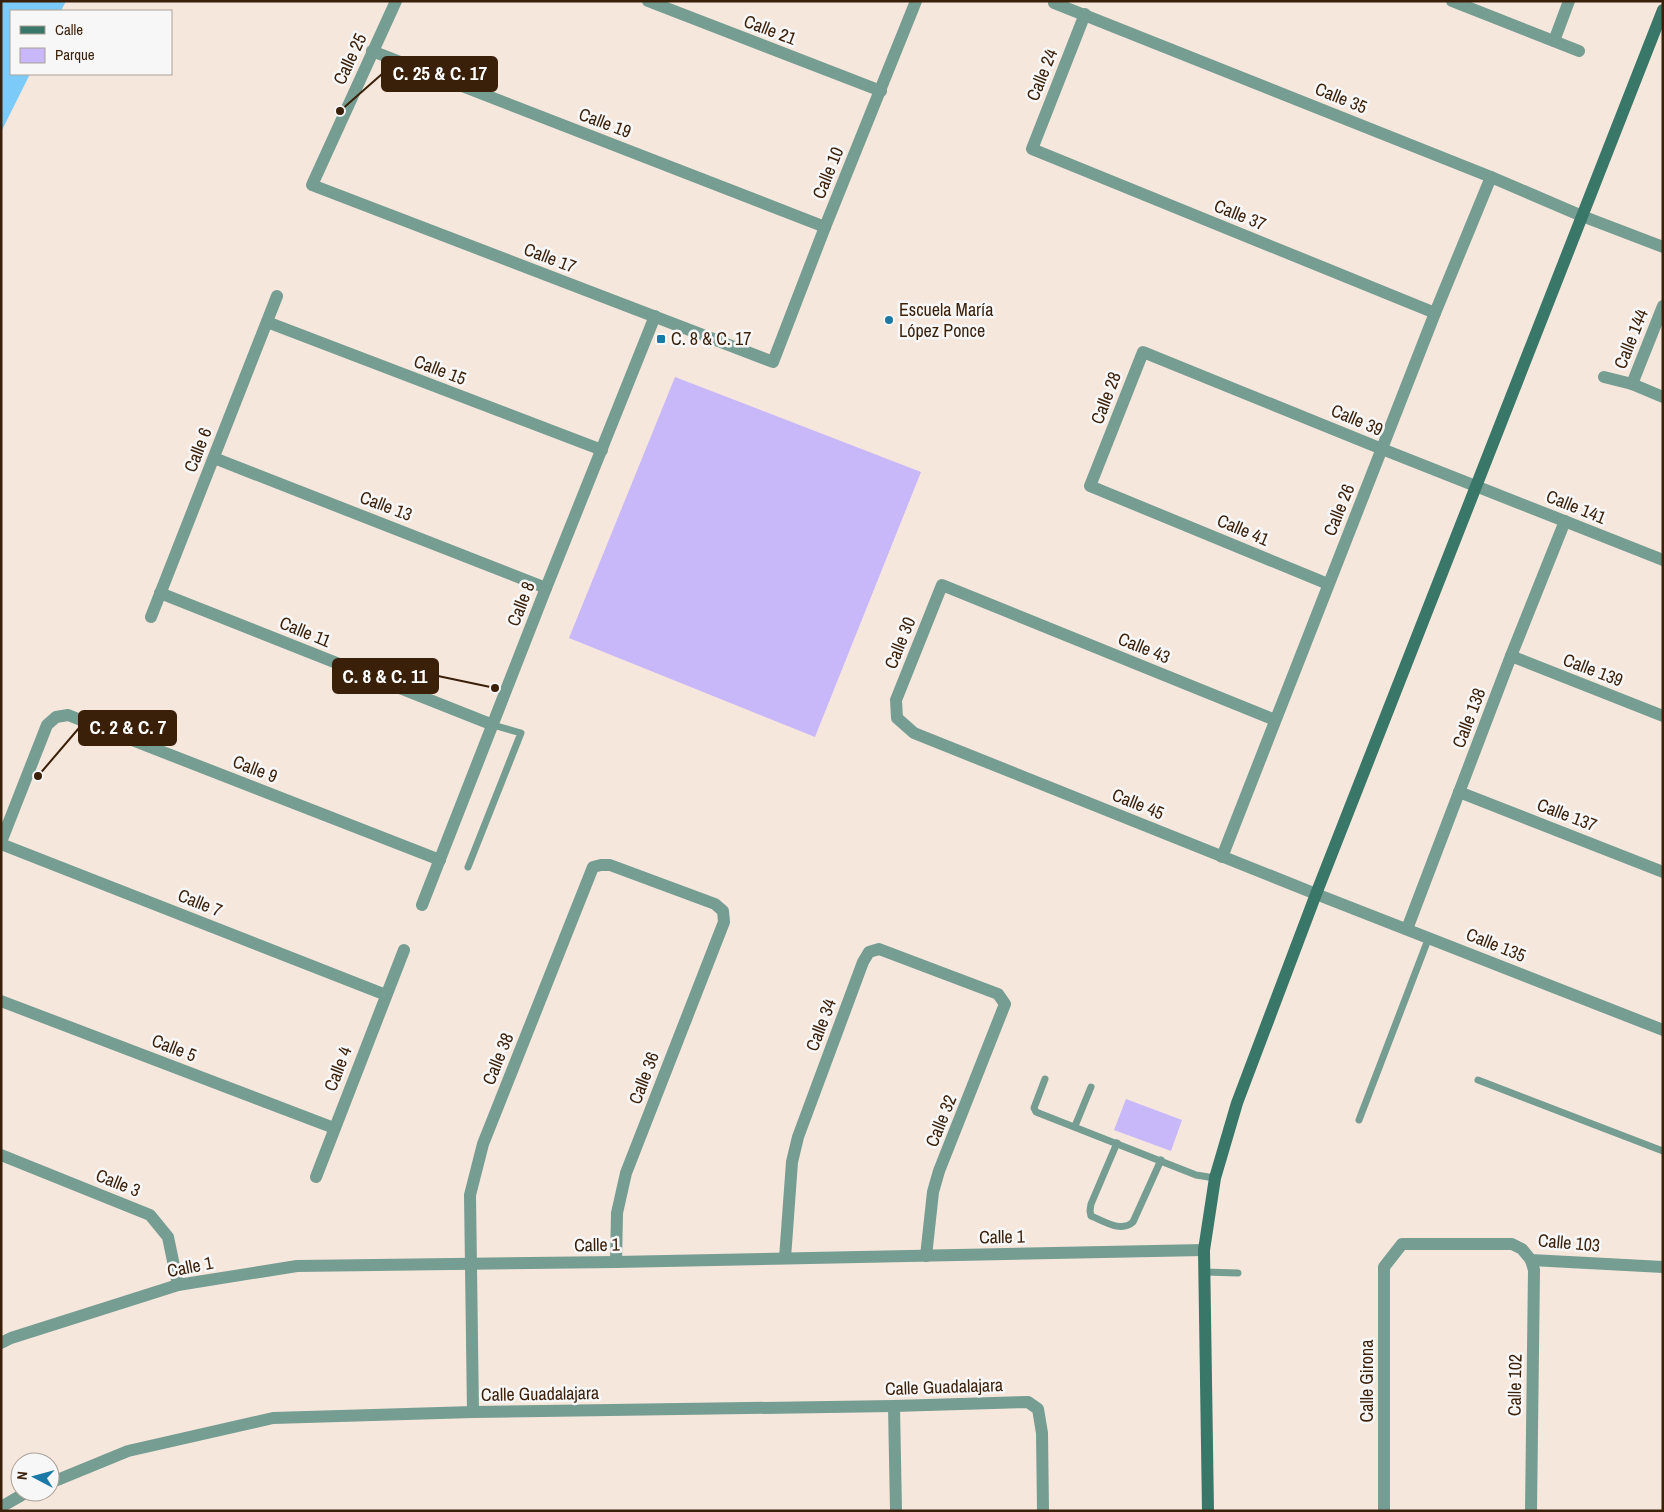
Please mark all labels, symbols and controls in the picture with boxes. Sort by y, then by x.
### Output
street label: Calle 21 [740,8,801,51]
legend [10,10,172,75]
text: Calle [55,19,83,40]
street label: Calle 25 [327,29,372,89]
text: Parque [55,44,95,65]
street label: Calle 24 [1020,45,1063,105]
callout: C. 25 & C. 17 [382,57,497,91]
text: C. 25 & C. 17 [393,60,488,86]
street label: Calle 35 [1311,76,1371,119]
street label: Calle 19 [575,101,635,144]
street label: Calle 10 [806,143,849,203]
street label: Calle 37 [1210,193,1270,236]
street label: Calle 17 [520,236,580,279]
place label: Escuela María López Ponce [899,297,993,343]
street label: Calle 144 [1607,305,1654,372]
marker: Escuela María López Ponce [883,314,895,326]
place label: C. 8 & C. 17 [671,326,751,351]
marker: C. 8 & C. 17 [655,333,667,345]
street label: Calle 15 [410,348,470,391]
street label: Calle 28 [1084,368,1127,428]
street label: Calle 39 [1327,397,1387,442]
street label: Calle 6 [178,424,217,476]
street label: Calle 26 [1317,480,1360,540]
street label: Calle 141 [1543,483,1611,530]
street label: Calle 13 [356,484,416,527]
street label: Calle 41 [1213,507,1274,552]
street label: Calle 8 [501,578,540,630]
street label: Calle 11 [276,610,335,653]
street label: Calle 30 [878,613,921,673]
street label: Calle 43 [1114,626,1174,669]
street label: Calle 139 [1560,647,1627,692]
callout: C. 8 & C. 11 [333,659,438,693]
text: C. 8 & C. 11 [343,663,428,689]
street label: Calle 138 [1446,684,1491,751]
callout: C. 2 & C. 7 [79,711,176,745]
text: C. 2 & C. 7 [89,714,167,740]
street label: Calle 9 [229,749,281,788]
street label: Calle 45 [1108,782,1168,825]
street label: Calle 137 [1534,792,1601,837]
street label: Calle 7 [174,882,226,923]
street label: Calle 135 [1463,921,1530,968]
street label: Calle 34 [799,995,842,1055]
street label: Calle 5 [148,1028,200,1067]
street label: Calle 38 [476,1029,519,1089]
street label: Calle 4 [318,1043,357,1095]
street label: Calle 36 [622,1048,665,1108]
street label: Calle 32 [919,1091,962,1151]
street label: Calle 3 [92,1162,144,1203]
street label: Calle 1 [979,1224,1026,1249]
street label: Calle 103 [1537,1227,1601,1258]
street label: Calle 1 [574,1232,621,1257]
street label: Calle 1 [165,1250,216,1283]
street label: Calle Girona [1354,1340,1379,1422]
street label: Calle 102 [1501,1354,1528,1416]
street label: Calle Guadalajara [885,1372,1003,1401]
street label: Calle Guadalajara [481,1380,599,1407]
north arrow [10,1452,60,1502]
text: N [13,1471,31,1481]

